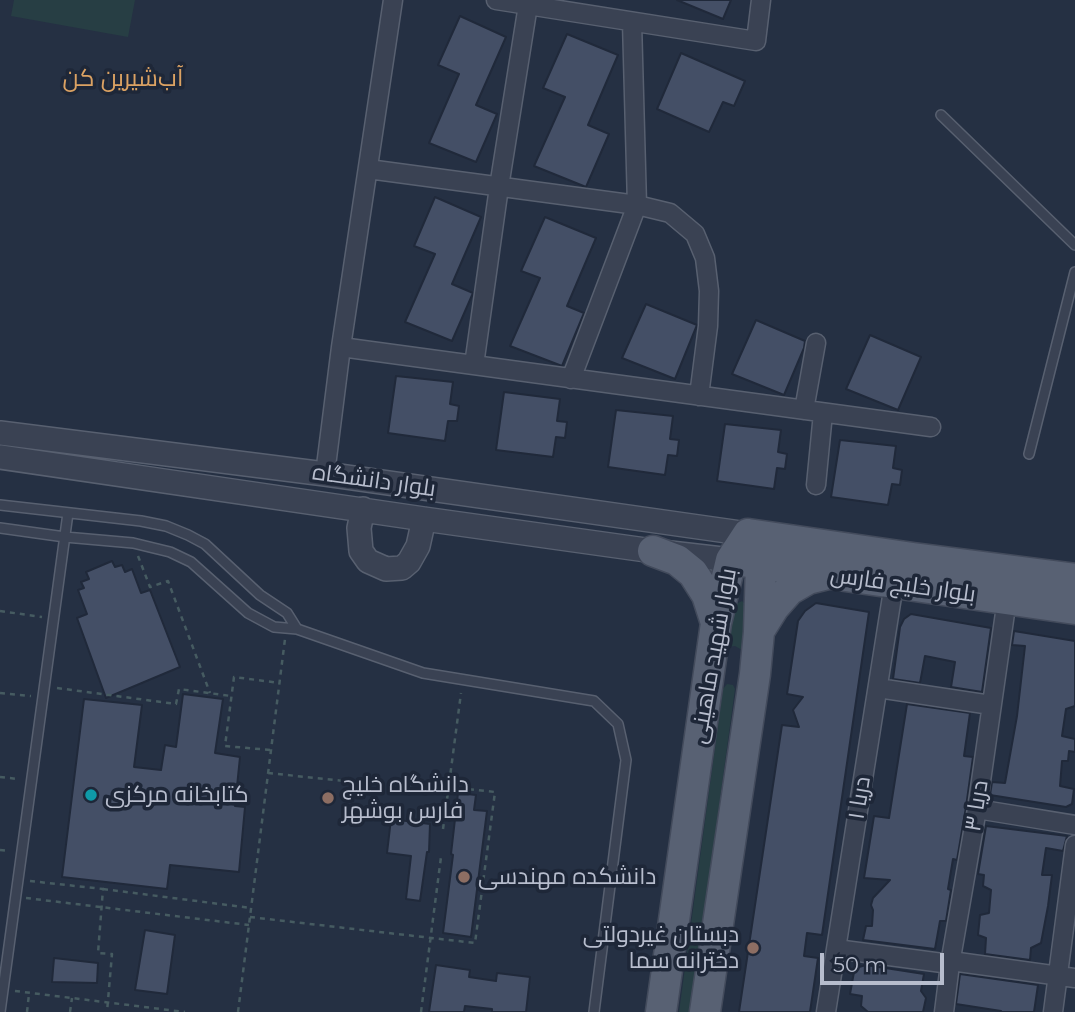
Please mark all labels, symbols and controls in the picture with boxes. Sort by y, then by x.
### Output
district label: آب‌شیرین کن [63,65,183,93]
street label: بلوار دانشگاه [310,459,438,503]
street label: بلوار خلیج‌ فارس [829,561,977,609]
street label: بلوار شهید ماهینی [685,566,743,746]
place label: دانشگاه خلیج فارس بوشهر [342,771,469,825]
street label: دریا ۱ [843,774,877,822]
street label: دریا ۳ [959,778,995,834]
place label: کتابخانه مرکزی [105,781,249,809]
marker: کتابخانه مرکزی [83,787,99,803]
marker: دانشگاه خلیج فارس بوشهر [320,790,336,806]
place label: دانشکده مهندسی [478,863,656,891]
marker: دانشکده مهندسی [456,869,472,885]
place label: دبستان غیردولتی دخترانه سما [583,921,739,975]
scale bar [823,939,947,983]
marker: دبستان غیردولتی دخترانه سما [745,940,761,956]
text: 50 m [833,952,887,977]

